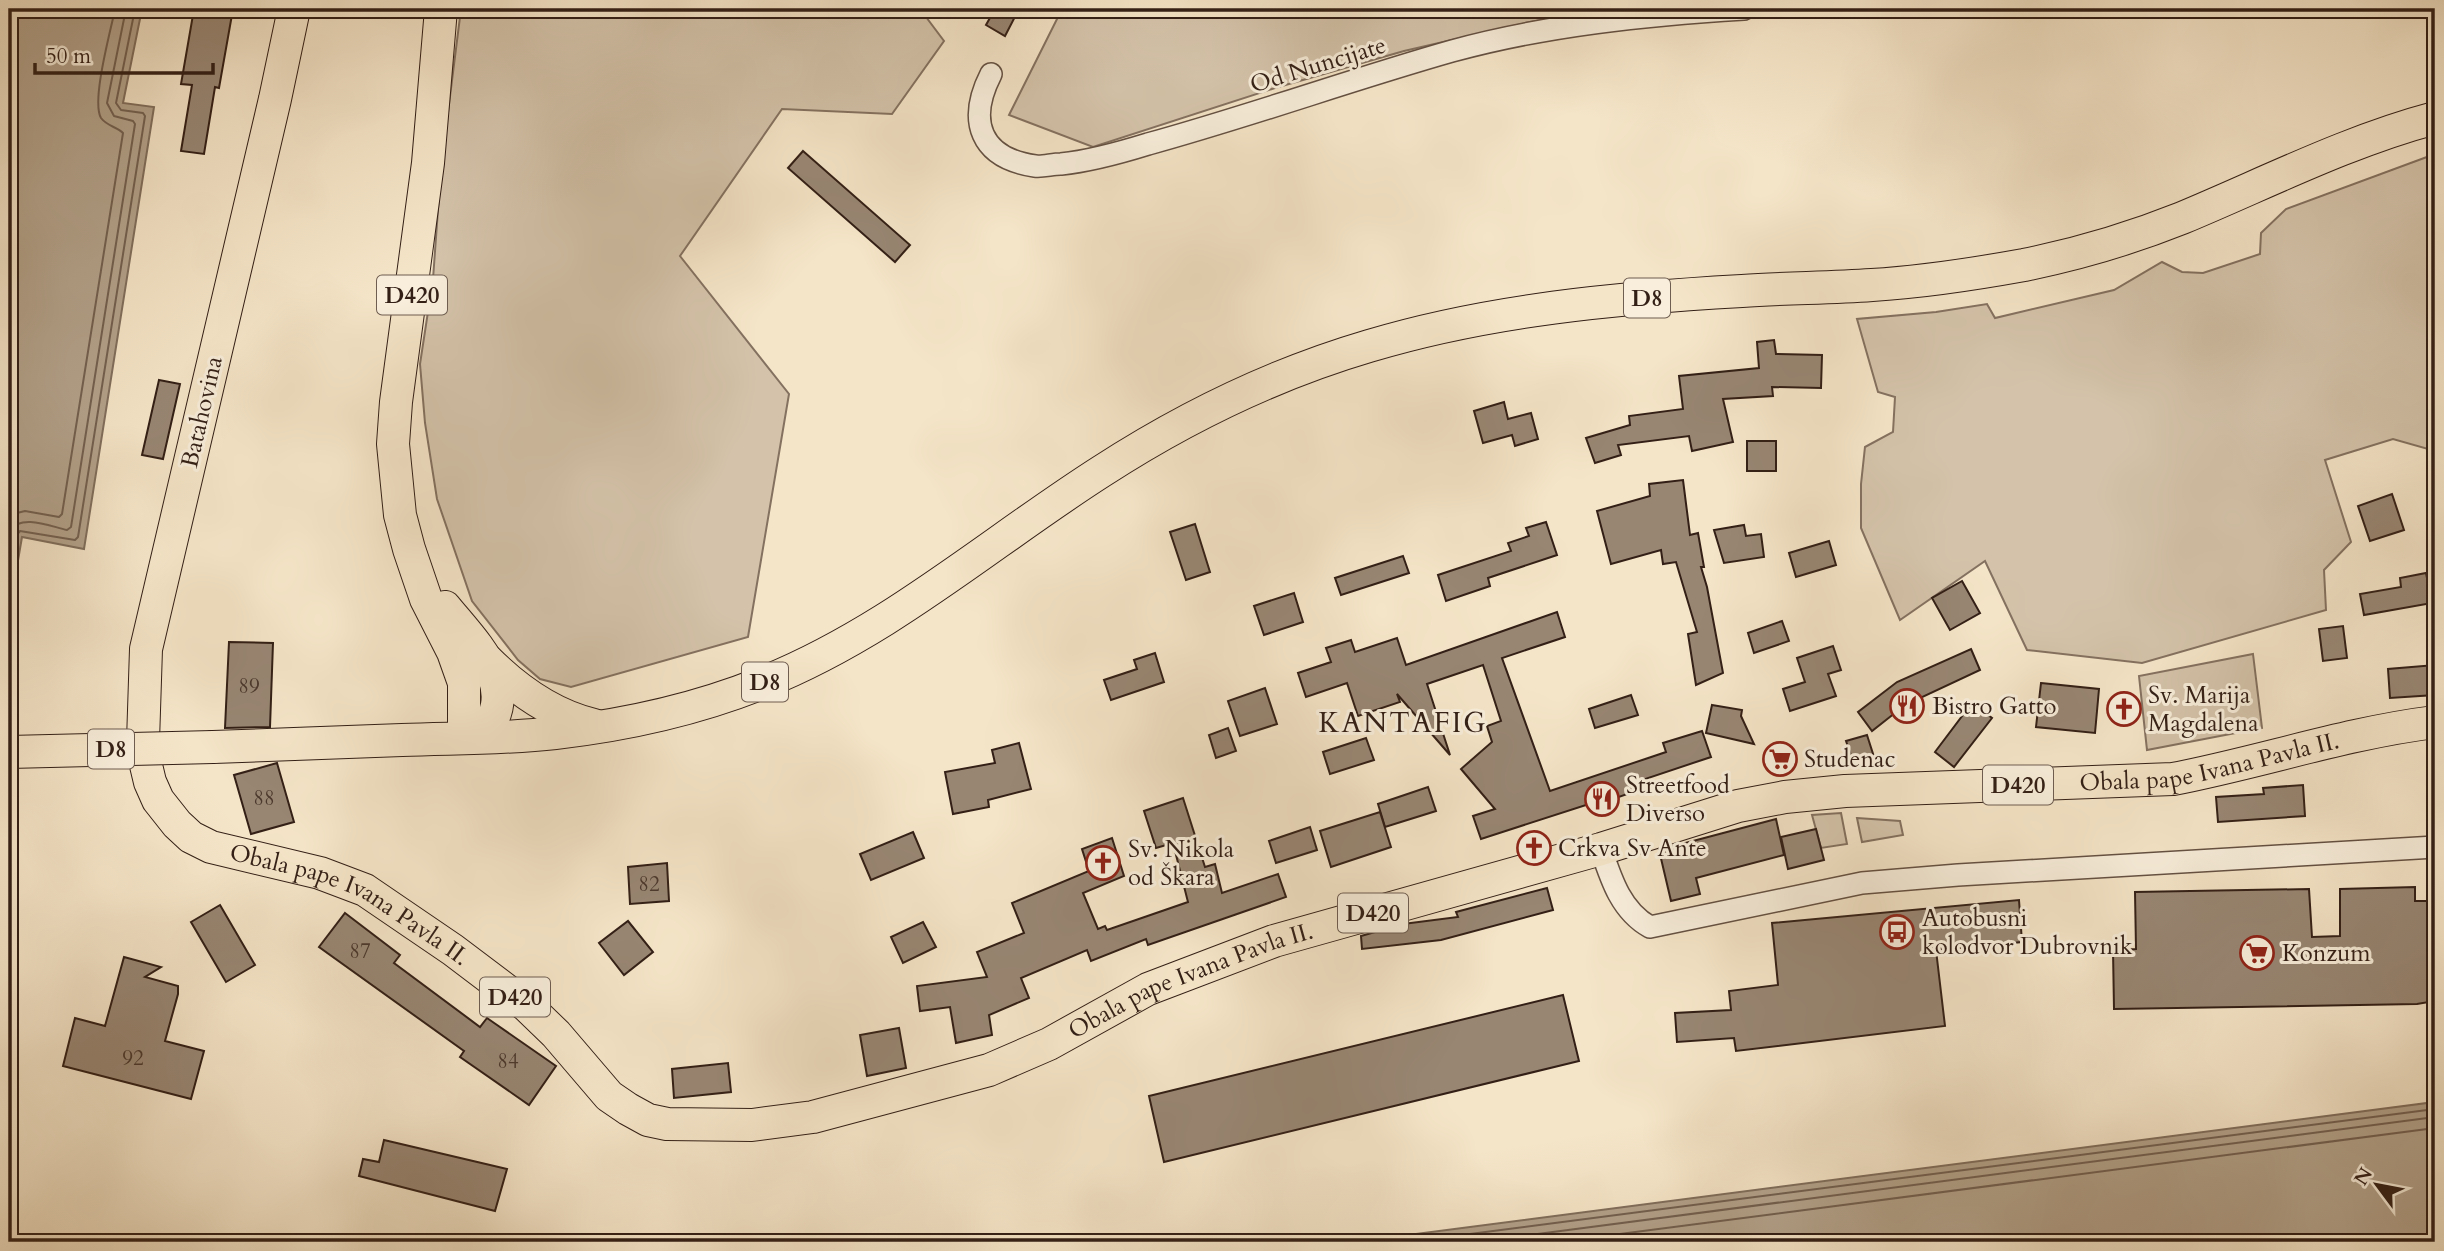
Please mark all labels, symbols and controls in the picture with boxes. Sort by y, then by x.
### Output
street label: Od Nuncijate [1246,29,1390,101]
scale bar [35,32,214,76]
text: 50 m [46,42,91,71]
road number: D420 [377,276,447,314]
road number: D8 [1624,278,1670,318]
street label: Batahovina [173,352,231,471]
road number: D8 [742,662,788,702]
house number: 89 [238,672,260,701]
place label: Sv. Marija Magdalena [2148,679,2259,740]
restaurant icon: Bistro Gatto [1888,687,1926,725]
place label: Bistro Gatto [1932,690,2056,723]
church icon: Sv. Marija Magdalena [2105,690,2143,728]
district label: KANTAFIG [1319,704,1487,742]
street label: Obala pape Ivana Pavla II. [2079,724,2342,799]
road number: D8 [88,730,134,768]
supermarket icon: Studenac [1761,740,1799,778]
place label: Studenac [1804,743,1895,776]
road number: D420 [1983,765,2053,804]
place label: Streetfood Diverso [1626,769,1730,830]
restaurant icon: Streetfood Diverso [1583,780,1621,818]
house number: 88 [253,784,275,813]
church icon: Crkva Sv Ante [1515,829,1553,867]
place label: Crkva Sv Ante [1558,832,1707,865]
place label: Sv. Nikola od Škara [1128,833,1235,894]
street label: Obala pape Ivana Pavla II. [226,836,476,973]
church icon: Sv. Nikola od Škara [1084,844,1122,882]
house number: 82 [638,870,660,899]
road number: D420 [1338,893,1408,932]
place label: Autobusni kolodvor Dubrovnik [1922,902,2133,963]
bus stop icon: Autobusni kolodvor Dubrovnik [1878,913,1916,951]
street label: Obala pape Ivana Pavla II. [1062,914,1317,1047]
supermarket icon: Konzum [2238,934,2276,972]
house number: 87 [349,937,371,966]
place label: Konzum [2282,937,2371,970]
road number: D420 [480,978,550,1016]
house number: 92 [122,1044,144,1073]
house number: 84 [497,1047,519,1076]
north arrow [2342,1150,2412,1220]
text: N [2348,1162,2379,1190]

